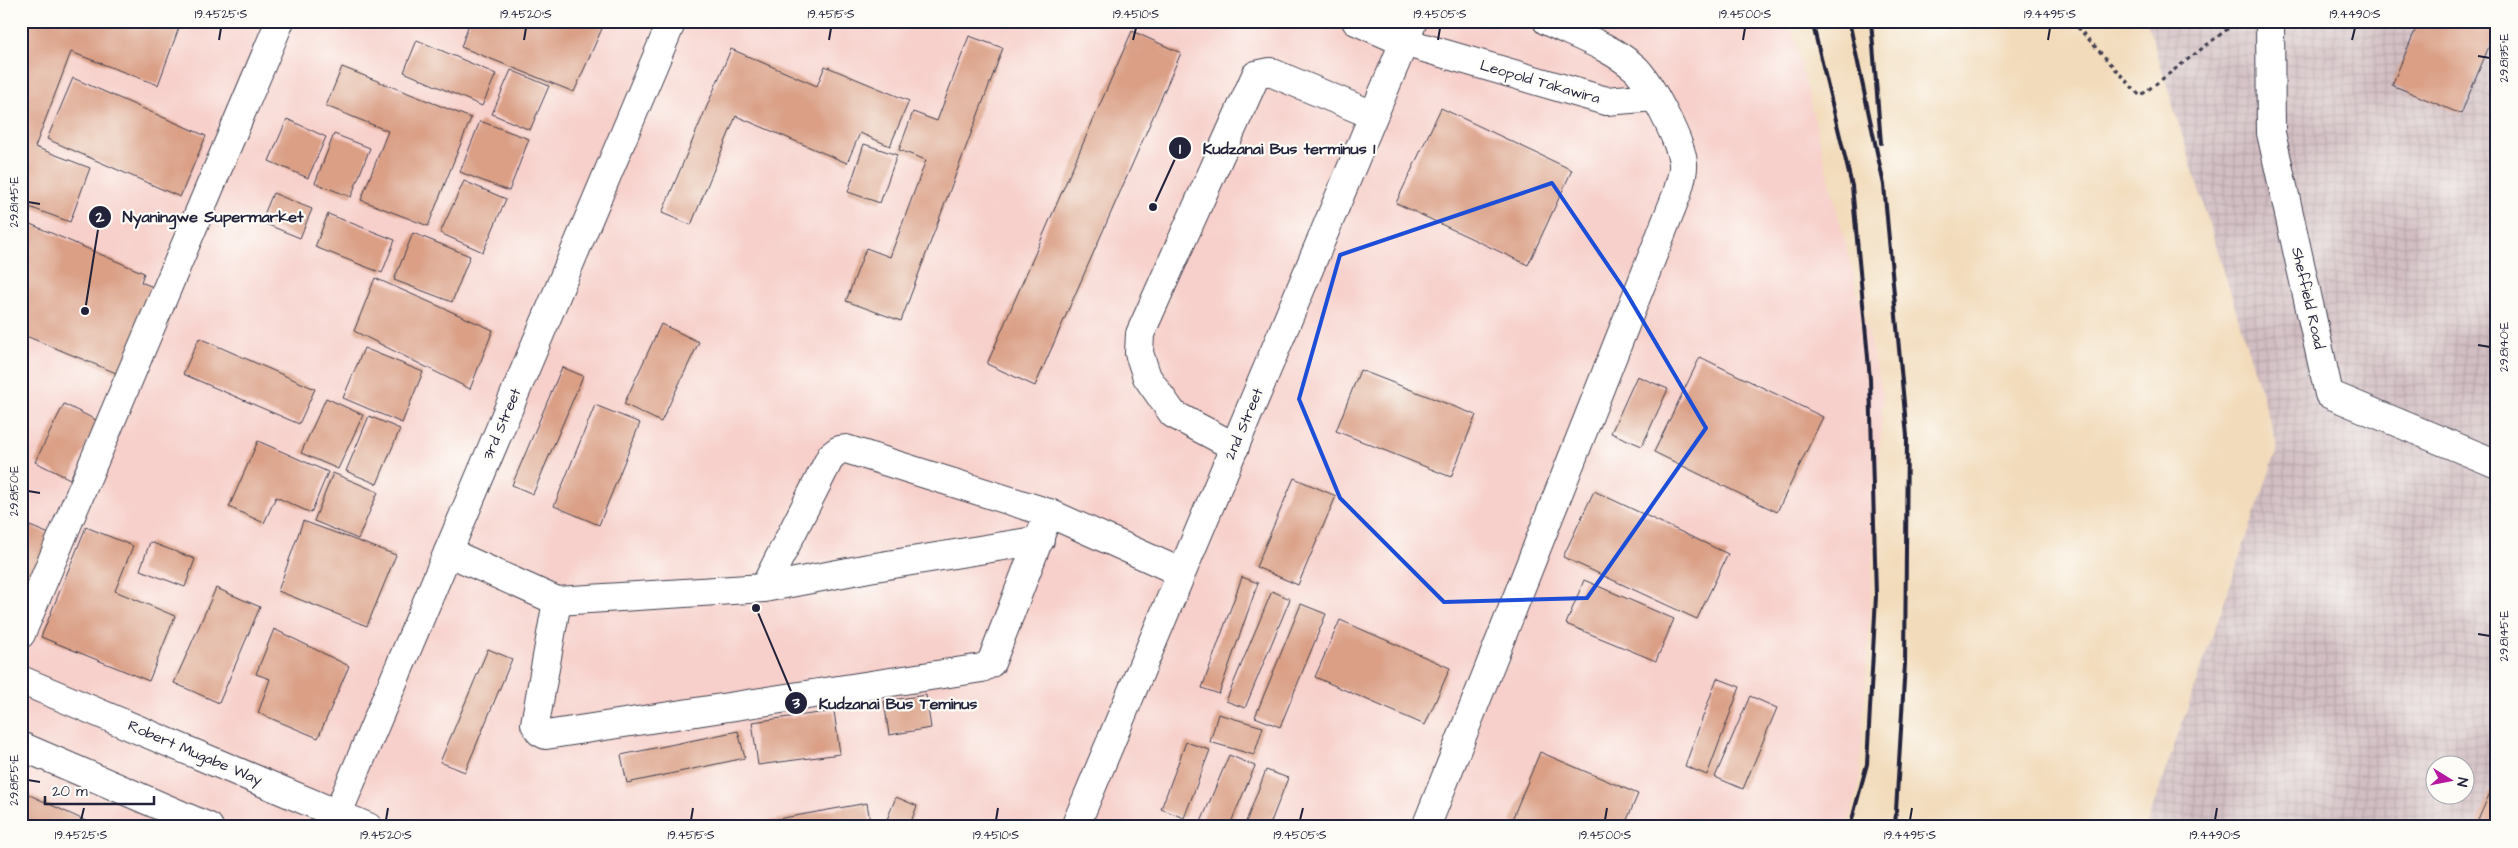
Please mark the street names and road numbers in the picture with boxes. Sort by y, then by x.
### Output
street label: Leopold Takawira [1478,55,1603,109]
street label: Sheffield Road [2286,245,2330,351]
street label: 3rd Street [478,385,526,463]
street label: 2nd Street [1219,385,1269,463]
street label: Robert Mugabe Way [124,715,265,792]

